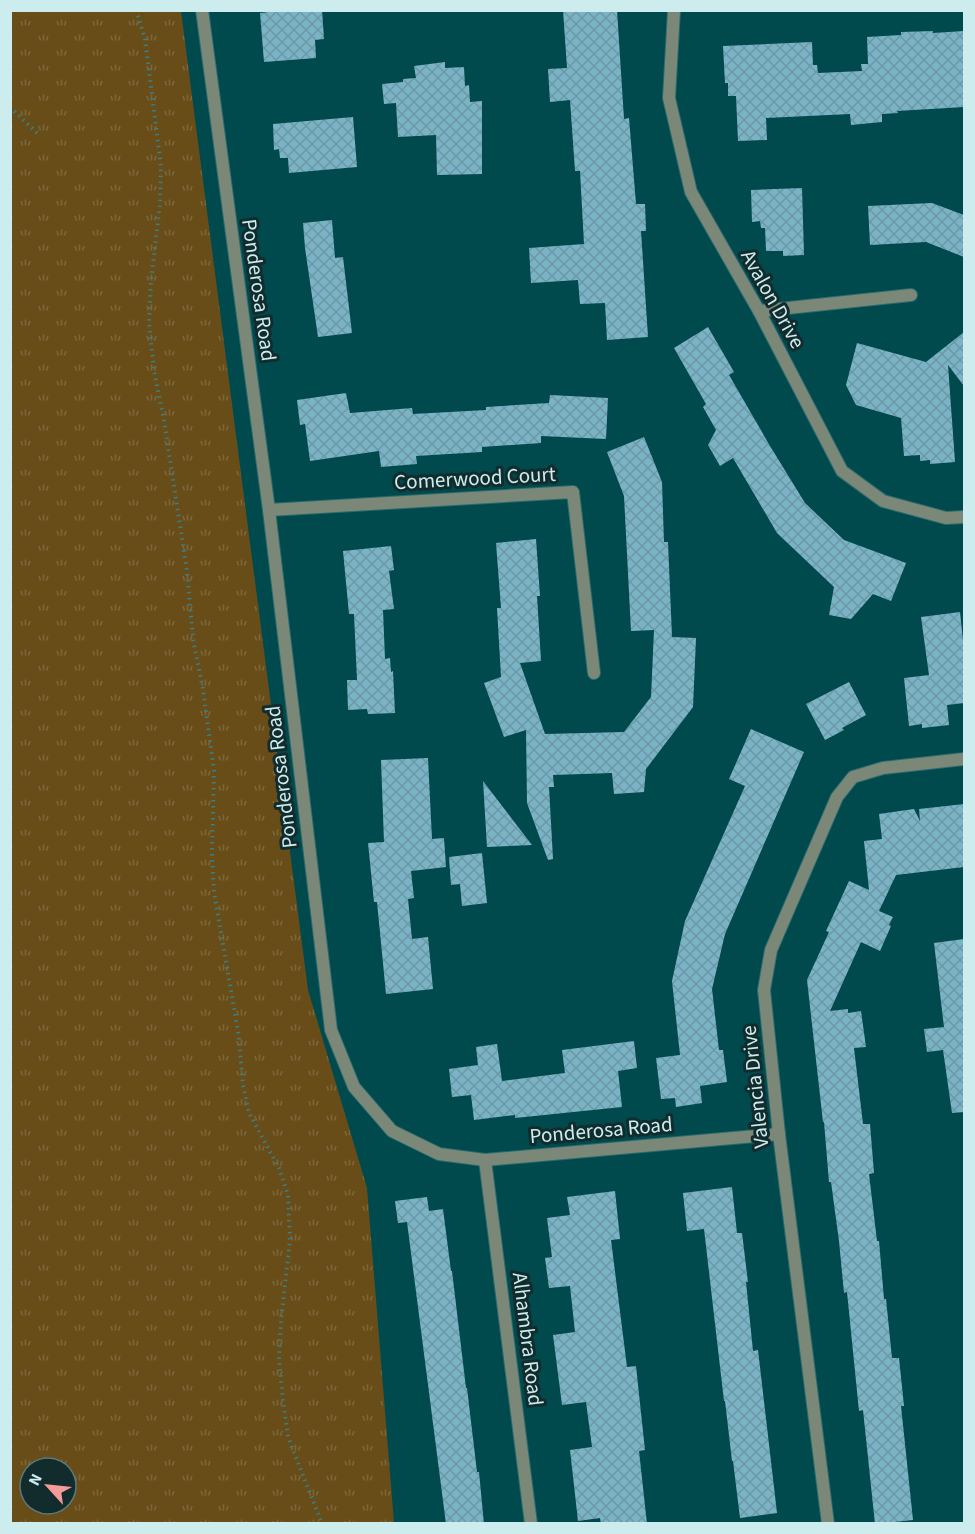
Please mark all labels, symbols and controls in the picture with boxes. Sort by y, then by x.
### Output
street label: Ponderosa Road [234,217,284,363]
street label: Avalon Drive [733,244,813,354]
street label: Comerwood Court [393,459,557,497]
street label: Ponderosa Road [257,704,305,850]
street label: Valencia Drive [734,1024,776,1150]
street label: Ponderosa Road [528,1109,674,1151]
street label: Alhambra Road [505,1270,551,1408]
north arrow [18,1456,78,1516]
text: N [23,1470,48,1489]

